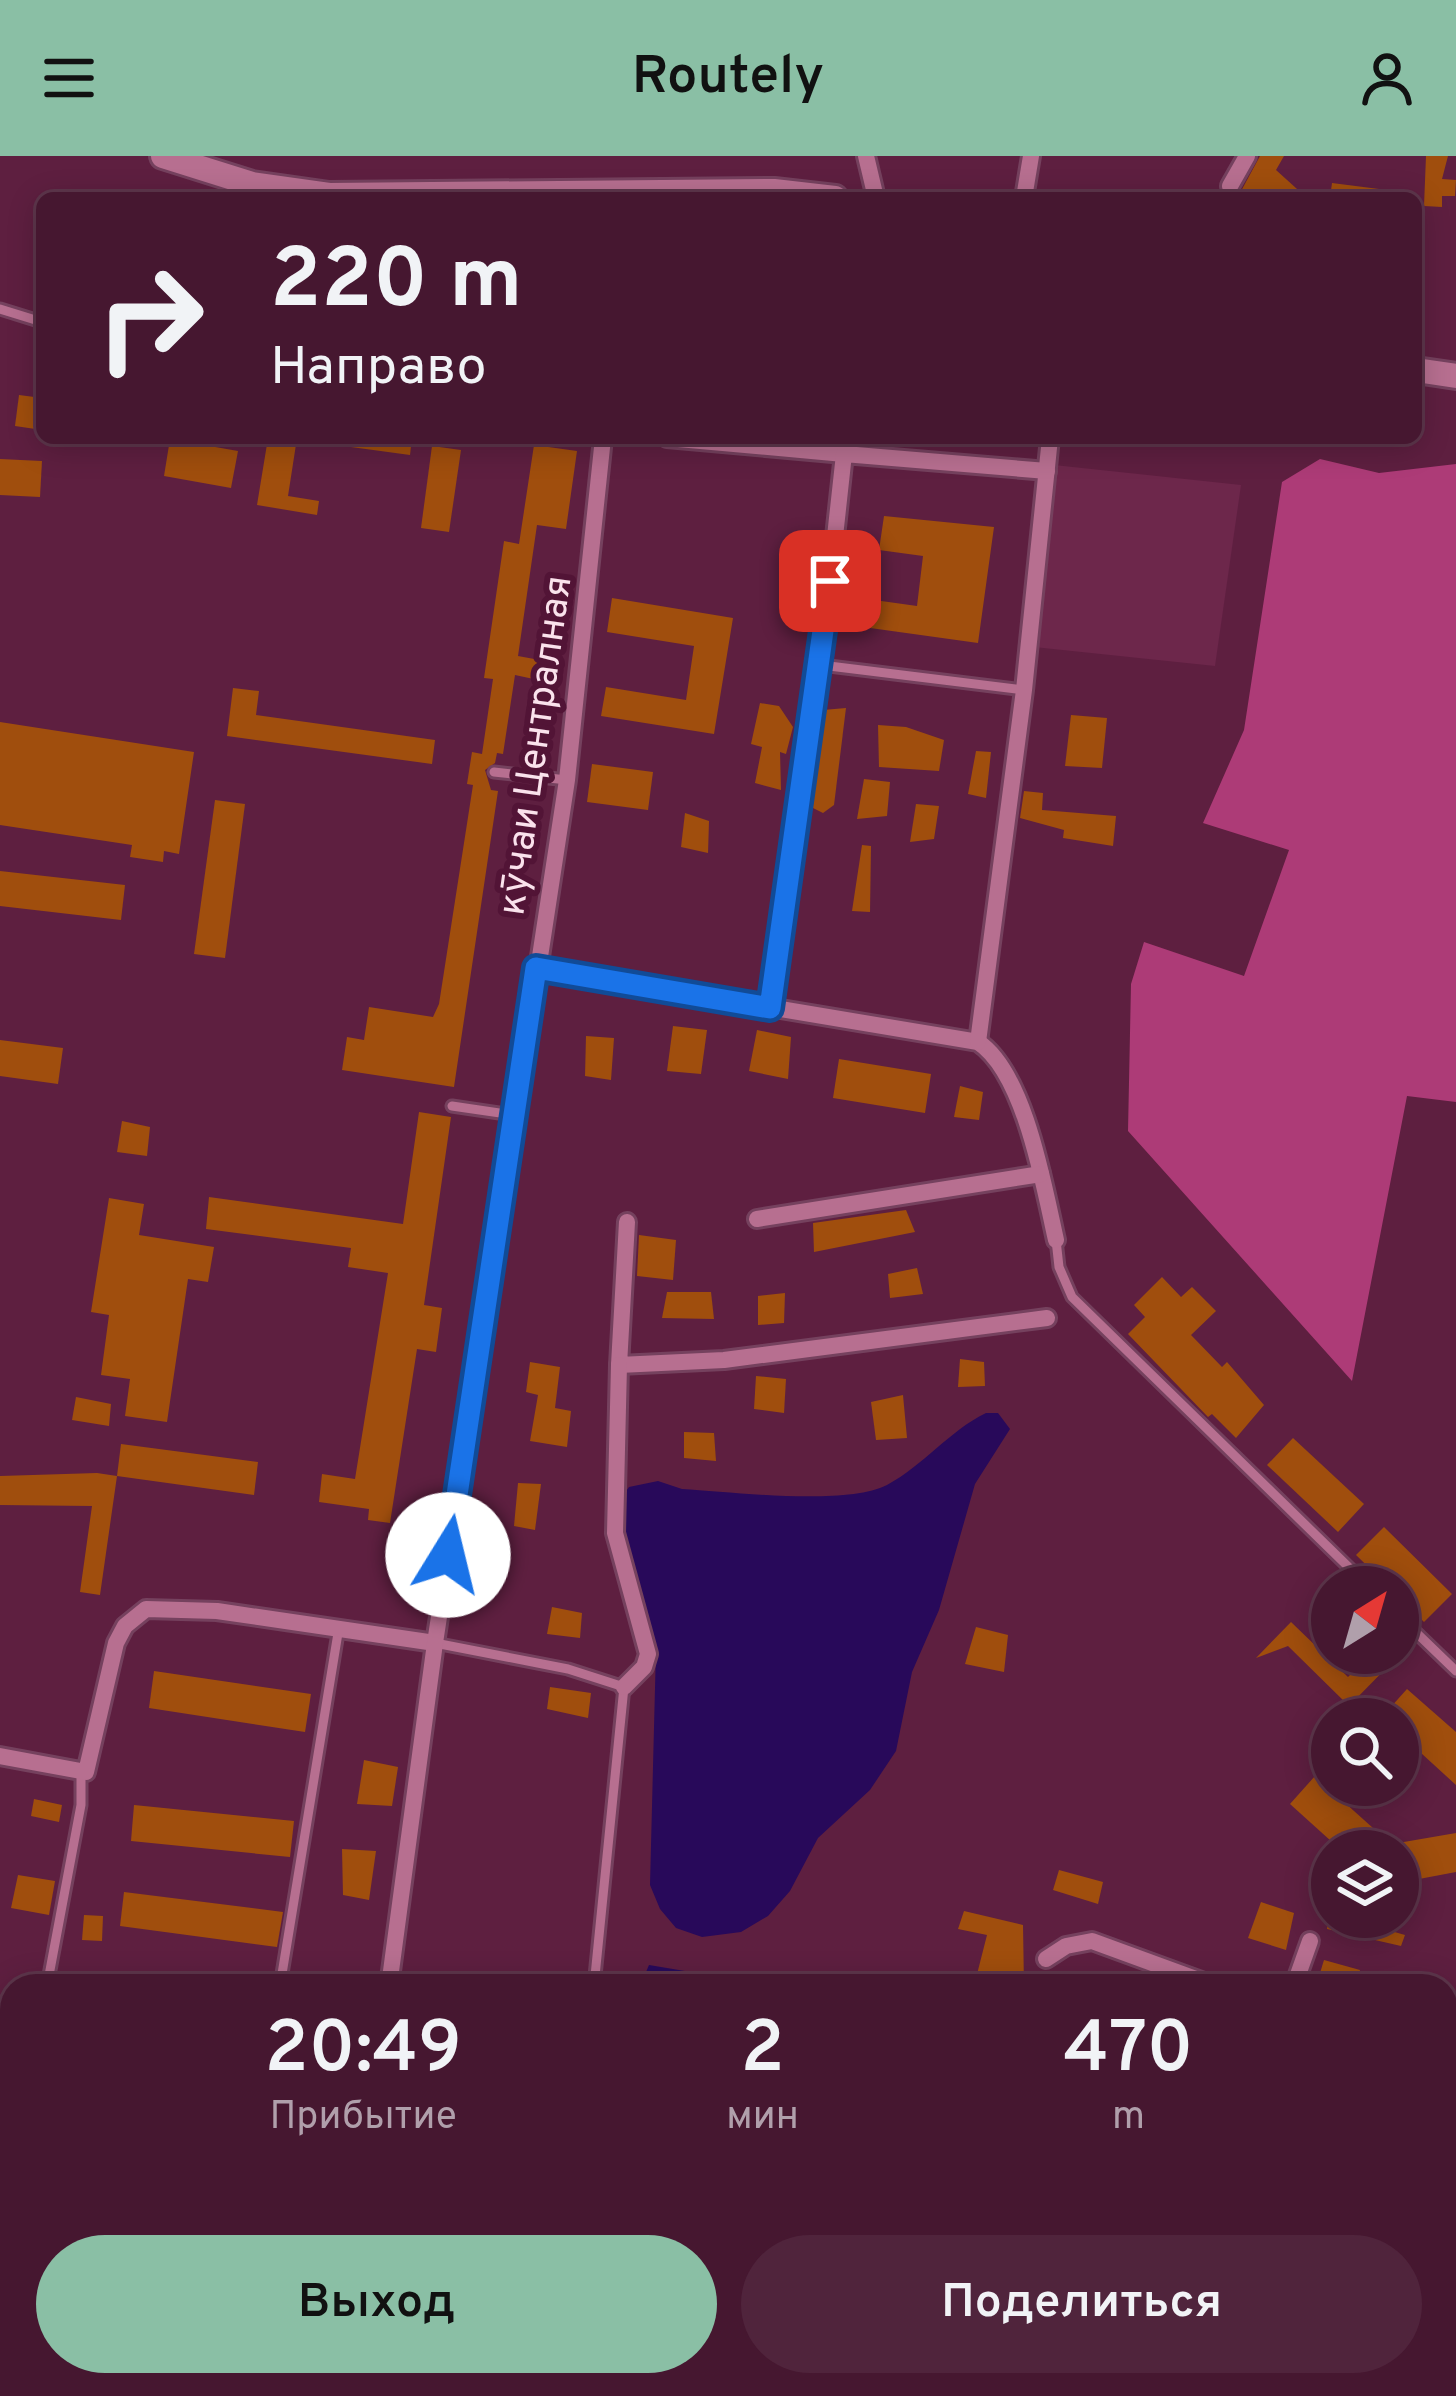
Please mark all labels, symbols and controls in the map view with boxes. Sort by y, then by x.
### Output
text: Routely [632,44,824,113]
icon: menu [36,45,102,111]
icon: person [1354,45,1420,111]
text: 220 m [270,231,523,337]
icon: right [72,240,228,396]
text: Направо [270,335,487,404]
pin [779,530,881,632]
icon: arrive [797,548,863,614]
street label: кӯчаи Централная [489,573,586,918]
position arrow [385,1492,511,1618]
north arrow [1311,1566,1419,1674]
map controls [1311,1566,1419,1938]
button: search [1311,1698,1419,1806]
button: layers [1311,1830,1419,1938]
text: 20:49 [264,2006,462,2098]
text: 2 [741,2006,785,2098]
text: 470 [1063,2006,1194,2098]
text: Прибытие [270,2094,457,2143]
text: мин [726,2094,799,2143]
text: m [1112,2094,1145,2143]
button: Выход [36,2235,717,2373]
button: Поделиться [741,2235,1422,2373]

